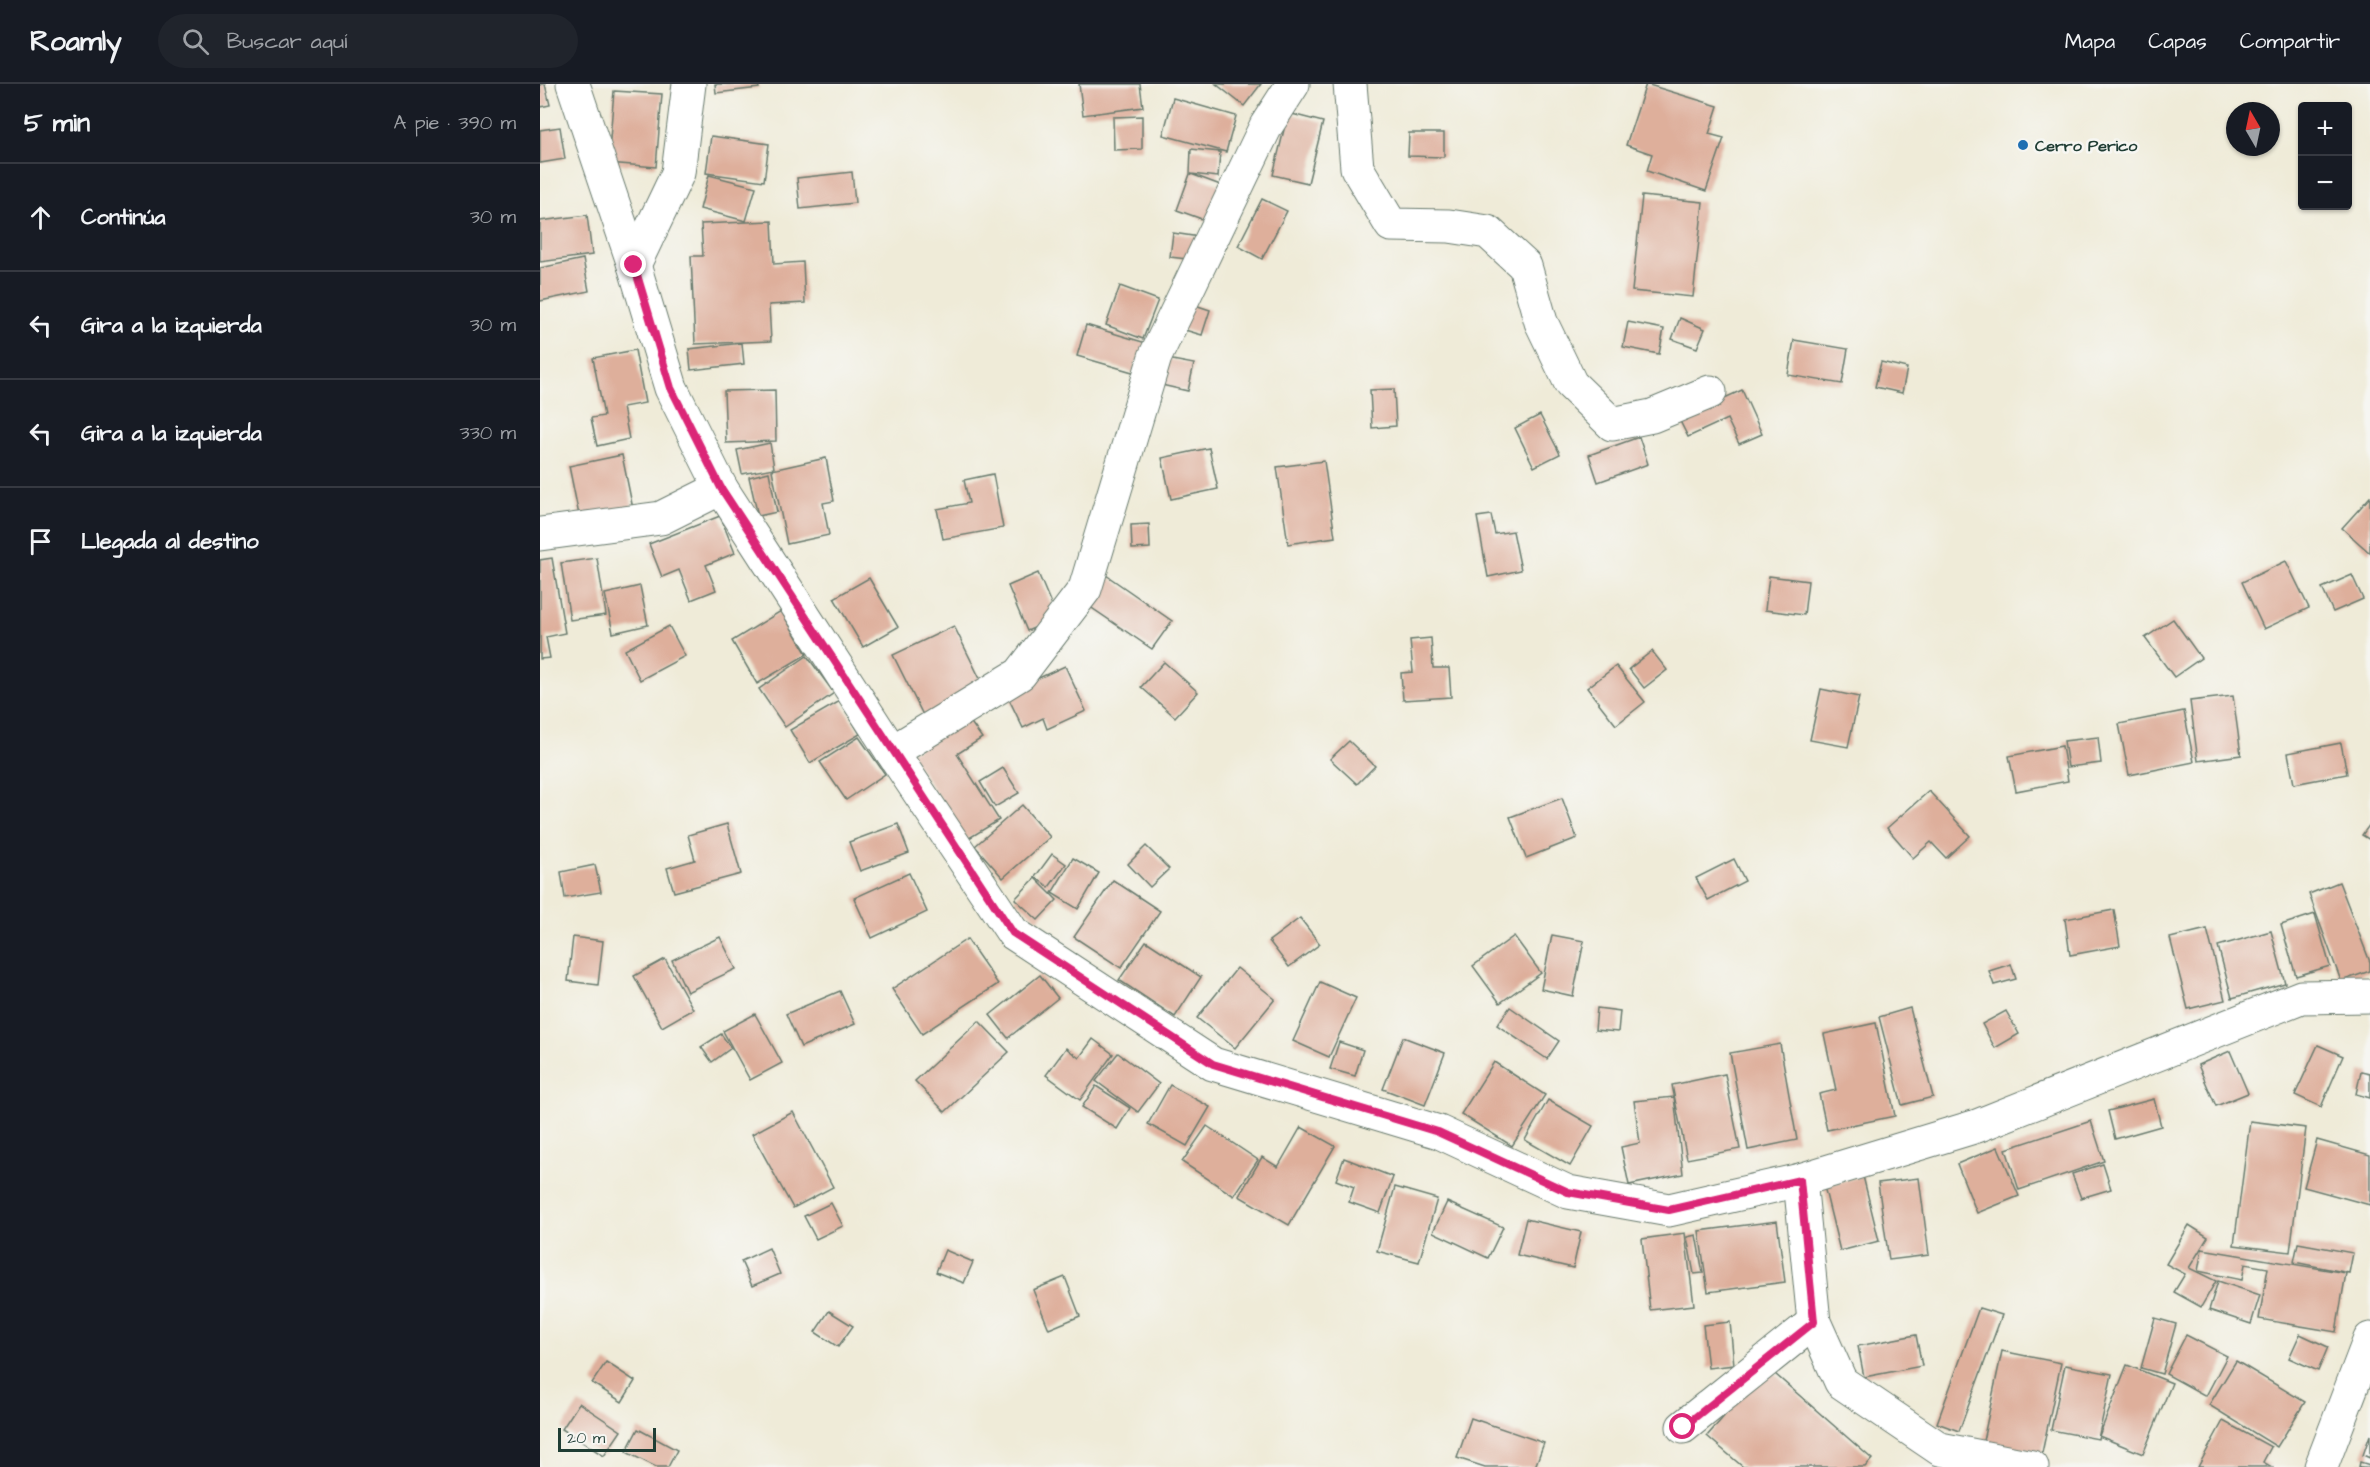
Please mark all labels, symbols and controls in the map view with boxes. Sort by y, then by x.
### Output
search box [158,14,578,68]
text: Roamly [30,22,122,61]
icon: search [179,25,212,58]
text: Buscar aquí [227,26,347,57]
text: Mapa [2065,27,2115,56]
text: Capas [2148,27,2207,56]
text: Compartir [2240,27,2340,56]
north arrow [2226,102,2280,156]
map controls [2298,102,2352,210]
button: + [2298,102,2352,156]
text: 5 min [24,105,90,141]
text: A pie · 390 m [394,109,516,137]
place label: Cerro Perico [2035,135,2138,157]
marker: Cerro Perico [2016,138,2030,152]
button: − [2298,156,2352,210]
icon: ahead [24,201,57,234]
text: Continúa [81,202,166,233]
text: 30 m [470,203,516,231]
route end [620,251,646,277]
icon: left [24,309,57,342]
text: Gira a la izquierda [81,310,262,341]
text: 30 m [470,311,516,339]
icon: left [24,417,57,450]
text: Gira a la izquierda [81,418,262,449]
text: 330 m [459,419,516,447]
icon: arrive [24,525,57,558]
text: Llegada al destino [81,526,259,557]
route start [1669,1413,1695,1439]
scale bar [558,1425,656,1452]
text: 20 m [567,1427,605,1449]

